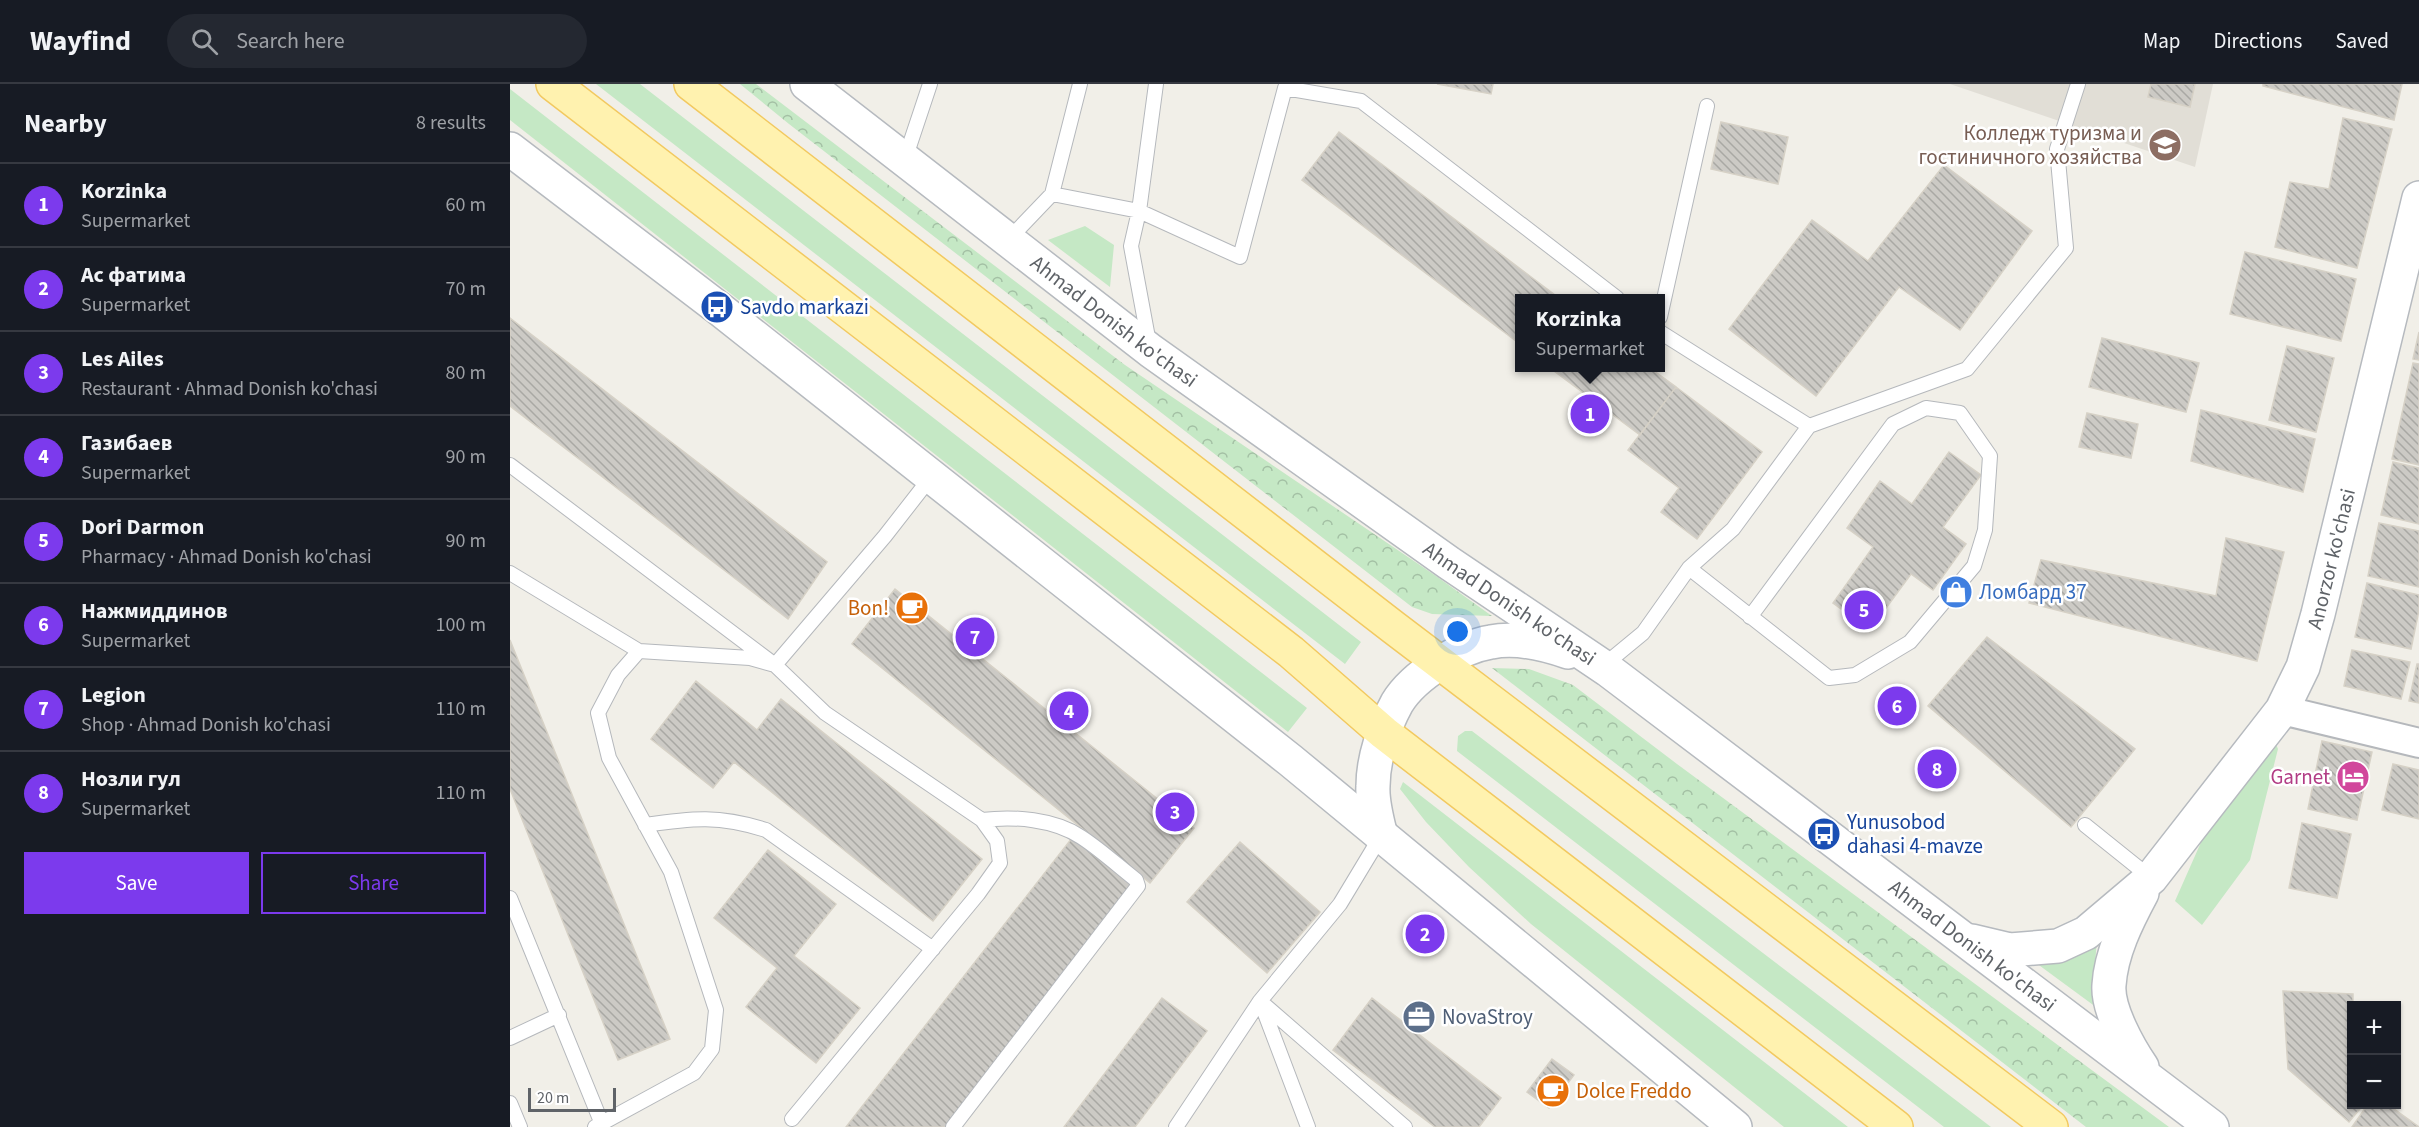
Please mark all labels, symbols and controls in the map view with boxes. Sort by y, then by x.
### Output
search box [167,14,587,68]
text: Wayfind [30,21,131,61]
icon: search [188,25,221,58]
text: Search here [236,25,345,57]
text: Map [2143,26,2181,56]
text: Directions [2214,26,2302,56]
text: Saved [2335,26,2389,56]
text: Nearby [24,105,107,142]
text: 8 results [416,109,486,137]
place label: Колледж туризма и гостиничного хозяйства [1919,118,2142,172]
school or university icon: Колледж туризма и гостиничного хозяйства [2147,127,2183,163]
text: Korzinka [81,175,167,207]
text: 1 [38,191,49,219]
text: 60 m [446,191,486,219]
text: Supermarket [81,207,190,235]
street label: Ahmad Donish ko'chasi [1024,248,1204,395]
text: Ас фатима [81,259,186,291]
text: 2 [38,275,49,303]
text: 70 m [446,275,486,303]
bus stop icon: Savdo markazi [699,289,735,325]
text: Supermarket [81,291,190,319]
place label: Savdo markazi [740,292,869,322]
popup [1515,294,1665,372]
text: Korzinka [1535,303,1622,335]
text: Supermarket [1535,335,1645,363]
text: Les Ailes [81,343,164,375]
text: 3 [38,359,49,387]
text: 80 m [446,359,486,387]
text: Restaurant · Ahmad Donish ko'chasi [81,375,378,403]
pin: 1 [1570,392,1610,436]
text: Газибаев [81,427,172,459]
text: 4 [38,443,49,471]
text: 90 m [446,443,486,471]
text: Supermarket [81,459,190,487]
street label: Anorzor ko'chasi [2299,485,2363,633]
text: Dori Darmon [81,511,204,543]
text: 5 [38,527,49,555]
text: 90 m [446,527,486,555]
street label: Ahmad Donish ko'chasi [1417,534,1602,673]
text: Pharmacy · Ahmad Donish ko'chasi [81,543,372,571]
shop icon: Ломбард 37 [1938,574,1974,610]
place label: Ломбард 37 [1979,577,2087,607]
pin: 5 [1844,588,1884,632]
cafe icon: Bon! [894,590,930,626]
place label: Bon! [848,593,889,623]
text: Нажмиддинов [81,595,228,627]
text: 6 [38,611,49,639]
text: 100 m [436,611,486,639]
pin: 7 [956,614,994,660]
your location [1443,617,1472,646]
text: Supermarket [81,627,190,655]
text: Legion [81,679,146,711]
pin: 6 [1878,684,1916,728]
pin: 4 [1050,688,1088,734]
text: 7 [38,695,49,723]
text: 110 m [436,695,486,723]
text: Shop · Ahmad Donish ko'chasi [81,711,331,739]
pin: 8 [1918,746,1956,792]
hotel icon: Garnet [2335,759,2371,795]
place label: Garnet [2270,762,2330,792]
text: Нозли гул [81,763,181,795]
text: 8 [38,779,49,807]
text: 110 m [436,779,486,807]
pin: 3 [1156,790,1194,834]
text: Supermarket [81,795,190,823]
place label: Yunusobod dahasi 4-mavze [1846,807,1983,861]
bus stop icon: Yunusobod dahasi 4-mavze [1806,816,1842,852]
button: Save [24,852,249,914]
button: Share [261,852,486,914]
street label: Ahmad Donish ko'chasi [1883,873,2063,1019]
pin: 2 [1406,912,1444,956]
office icon: NovaStroy [1401,999,1437,1035]
map controls [2347,1001,2401,1109]
button: + [2347,1001,2401,1055]
place label: NovaStroy [1442,1002,1533,1032]
button: − [2347,1055,2401,1109]
cafe icon: Dolce Freddo [1535,1073,1571,1109]
place label: Dolce Freddo [1576,1076,1692,1106]
scale bar [528,1085,616,1112]
text: 20 m [537,1087,569,1109]

